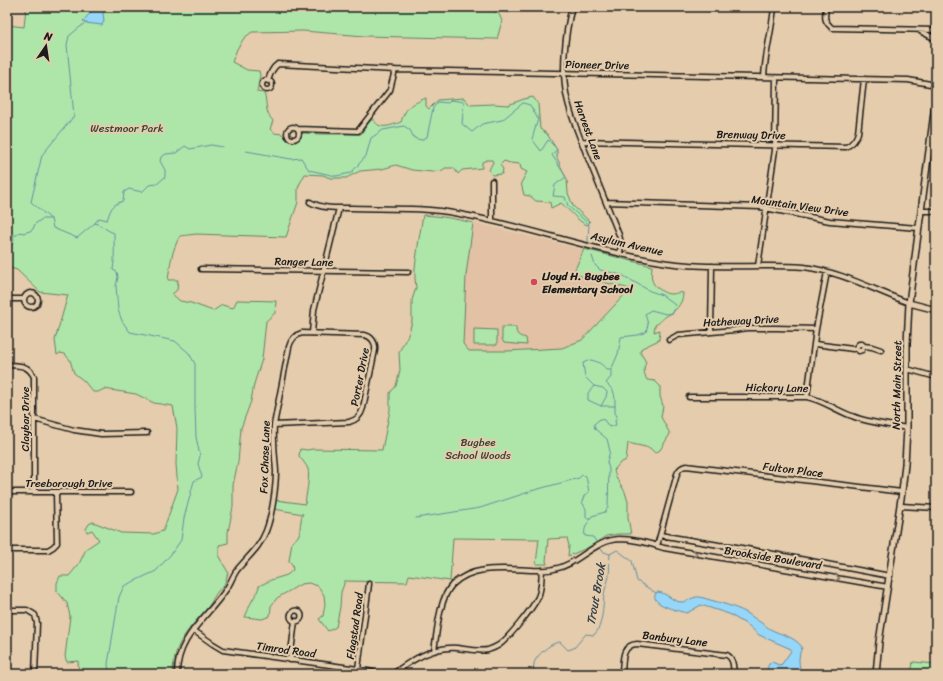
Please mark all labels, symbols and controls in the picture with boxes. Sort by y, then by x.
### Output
north arrow [26,26,66,66]
text: N [41,26,54,47]
street label: Pioneer Drive [565,55,630,75]
street label: Harvest Lane [568,97,608,163]
park label: Westmoor Park [90,119,164,138]
street label: Brenway Drive [716,125,786,145]
street label: Mountain View Drive [750,190,850,222]
street label: Asylum Avenue [588,226,665,262]
street label: Ranger Lane [274,252,334,272]
place label: Lloyd H. Bugbee Elementary School [542,267,634,299]
marker: Lloyd H. Bugbee Elementary School [529,277,539,287]
street label: Hatheway Drive [702,310,780,332]
street label: North Main Street [887,340,907,430]
street label: Porter Drive [345,346,375,408]
street label: Hickory Lane [745,378,809,398]
street label: Claybar Drive [16,386,35,451]
street label: Fox Chase Lane [254,420,276,494]
park label: Bugbee School Woods [445,433,512,465]
street label: Fulton Place [762,457,825,483]
street label: Treeborough Drive [25,474,113,493]
street label: Brookside Boulevard [723,541,824,575]
one-way arrow [692,549,698,557]
water label: Trout Brook [580,560,613,627]
one-way arrow [833,573,840,582]
street label: Flagstad Road [341,590,369,661]
street label: Banbury Lane [641,626,709,652]
street label: Timrod Road [255,636,318,664]

